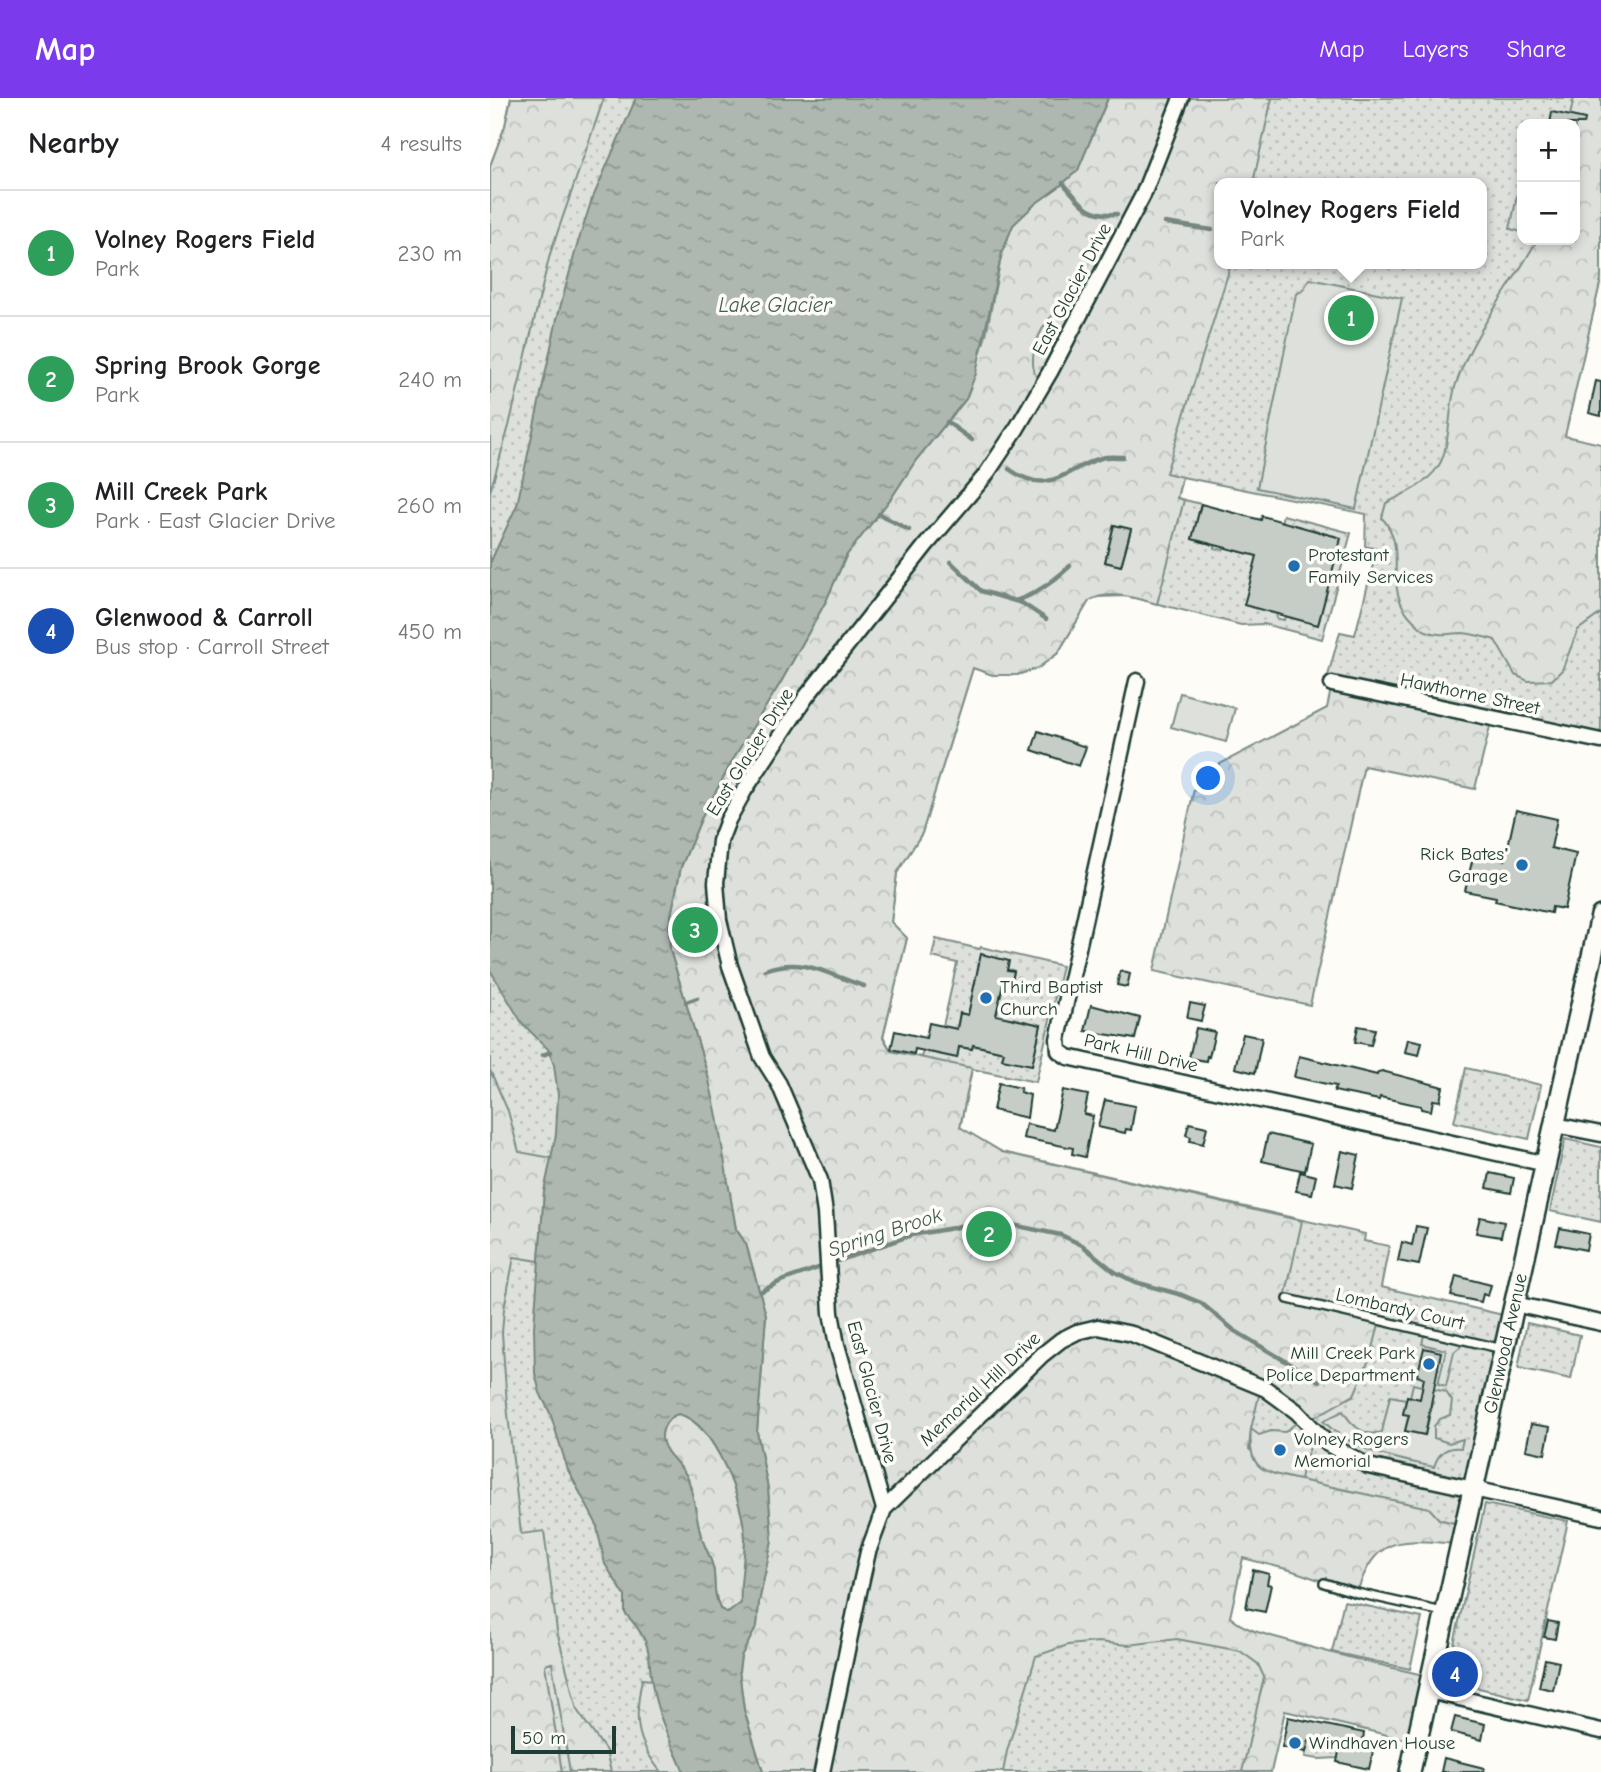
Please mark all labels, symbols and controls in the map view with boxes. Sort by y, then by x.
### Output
text: Map [35,30,96,68]
text: Map [1319,35,1365,63]
text: Layers [1403,35,1468,63]
text: Share [1506,35,1566,63]
map controls [1517,119,1580,245]
button: + [1517,119,1580,182]
text: Nearby [28,126,119,161]
text: 4 results [380,130,462,157]
popup [1214,178,1487,269]
button: − [1517,182,1580,245]
text: Volney Rogers Field [1240,195,1461,225]
street label: East Glacier Drive [1028,219,1116,359]
text: Volney Rogers Field [95,225,315,255]
text: Park [1240,225,1284,252]
text: 1 [46,240,56,267]
text: 230 m [398,240,462,267]
text: Park [95,255,139,282]
pin: 1 [1328,292,1374,344]
water label: Lake Glacier [718,293,833,317]
text: Spring Brook Gorge [95,351,320,381]
text: 2 [45,366,57,393]
text: 240 m [398,366,462,393]
text: Park [95,381,139,408]
text: Mill Creek Park [95,477,267,507]
text: 3 [45,492,57,519]
text: 260 m [397,492,462,519]
text: Park · East Glacier Drive [95,507,336,534]
place label: Protestant Family Services [1308,544,1433,588]
marker: Protestant Family Services [1286,558,1302,574]
text: Glenwood & Carroll [95,603,313,633]
text: 4 [46,618,56,645]
text: 450 m [398,618,462,645]
text: Bus stop · Carroll Street [95,633,329,660]
street label: Hawthorne Street [1398,668,1542,720]
street label: East Glacier Drive [702,684,798,820]
your location [1191,761,1225,795]
place label: Rick Bates' Garage [1420,843,1508,887]
marker: Rick Bates' Garage [1514,857,1530,873]
pin: 3 [672,904,718,956]
place label: Third Baptist Church [1000,976,1103,1020]
marker: Third Baptist Church [978,990,994,1006]
street label: Park Hill Drive [1082,1029,1200,1077]
water label: Spring Brook [825,1202,946,1262]
pin: 2 [966,1208,1012,1260]
street label: Glenwood Avenue [1479,1271,1532,1416]
street label: Lombardy Court [1334,1284,1467,1335]
street label: East Glacier Drive [842,1318,902,1466]
street label: Memorial Hill Drive [915,1327,1045,1451]
place label: Mill Creek Park Police Department [1266,1342,1416,1386]
marker: Mill Creek Park Police Department [1421,1356,1437,1372]
place label: Volney Rogers Memorial [1294,1428,1408,1472]
marker: Volney Rogers Memorial [1272,1442,1288,1458]
pin: 4 [1432,1648,1478,1700]
scale bar [511,1723,616,1755]
text: 50 m [522,1727,566,1749]
place label: Windhaven House [1309,1732,1455,1754]
marker: Windhaven House [1287,1735,1303,1751]

